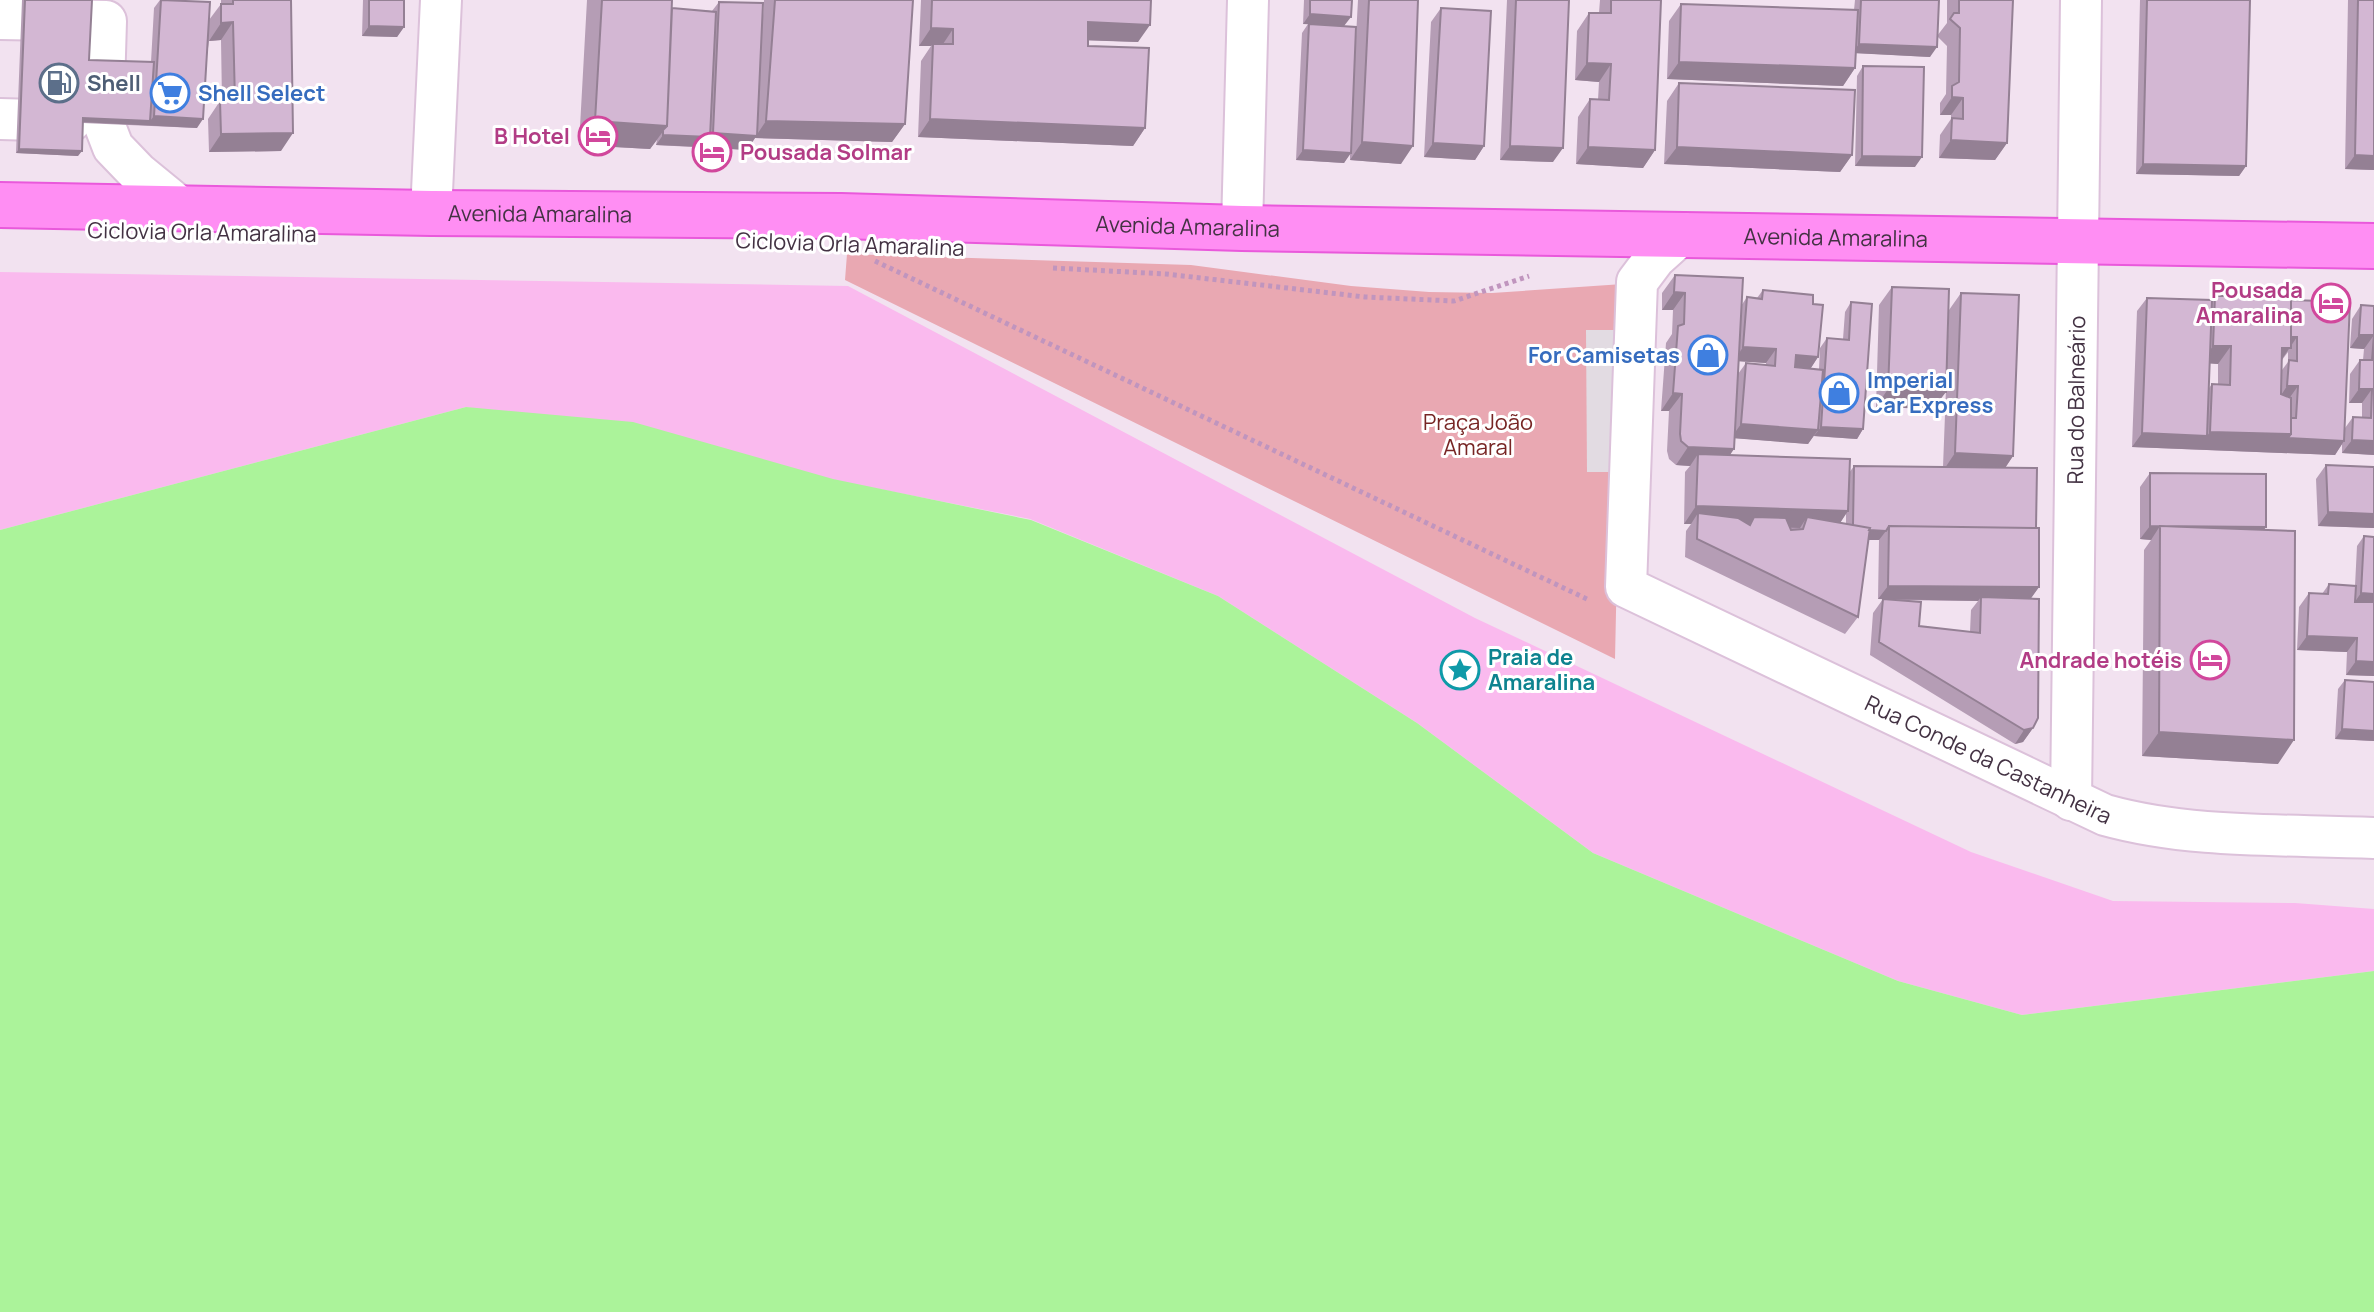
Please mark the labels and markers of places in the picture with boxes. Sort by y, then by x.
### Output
fuel station icon: Shell [38,62,80,104]
place label: Shell [87,68,141,98]
supermarket icon: Shell Select [149,72,191,114]
place label: Shell Select [198,78,326,108]
hotel icon: B Hotel [577,115,619,157]
place label: B Hotel [494,121,570,151]
hotel icon: Pousada Solmar [691,131,733,173]
place label: Pousada Solmar [740,137,912,167]
place label: Pousada Amaralina [2196,275,2303,330]
hotel icon: Pousada Amaralina [2310,282,2352,324]
shop icon: For Camisetas [1687,334,1729,376]
place label: For Camisetas [1528,340,1680,370]
place label: Imperial Car Express [1867,365,1993,420]
shop icon: Imperial Car Express [1818,372,1860,414]
hotel icon: Andrade hotéis [2189,639,2231,681]
place label: Praia de Amaralina [1488,642,1595,697]
place label: Andrade hotéis [2019,645,2182,675]
place icon: Praia de Amaralina [1439,649,1481,691]

